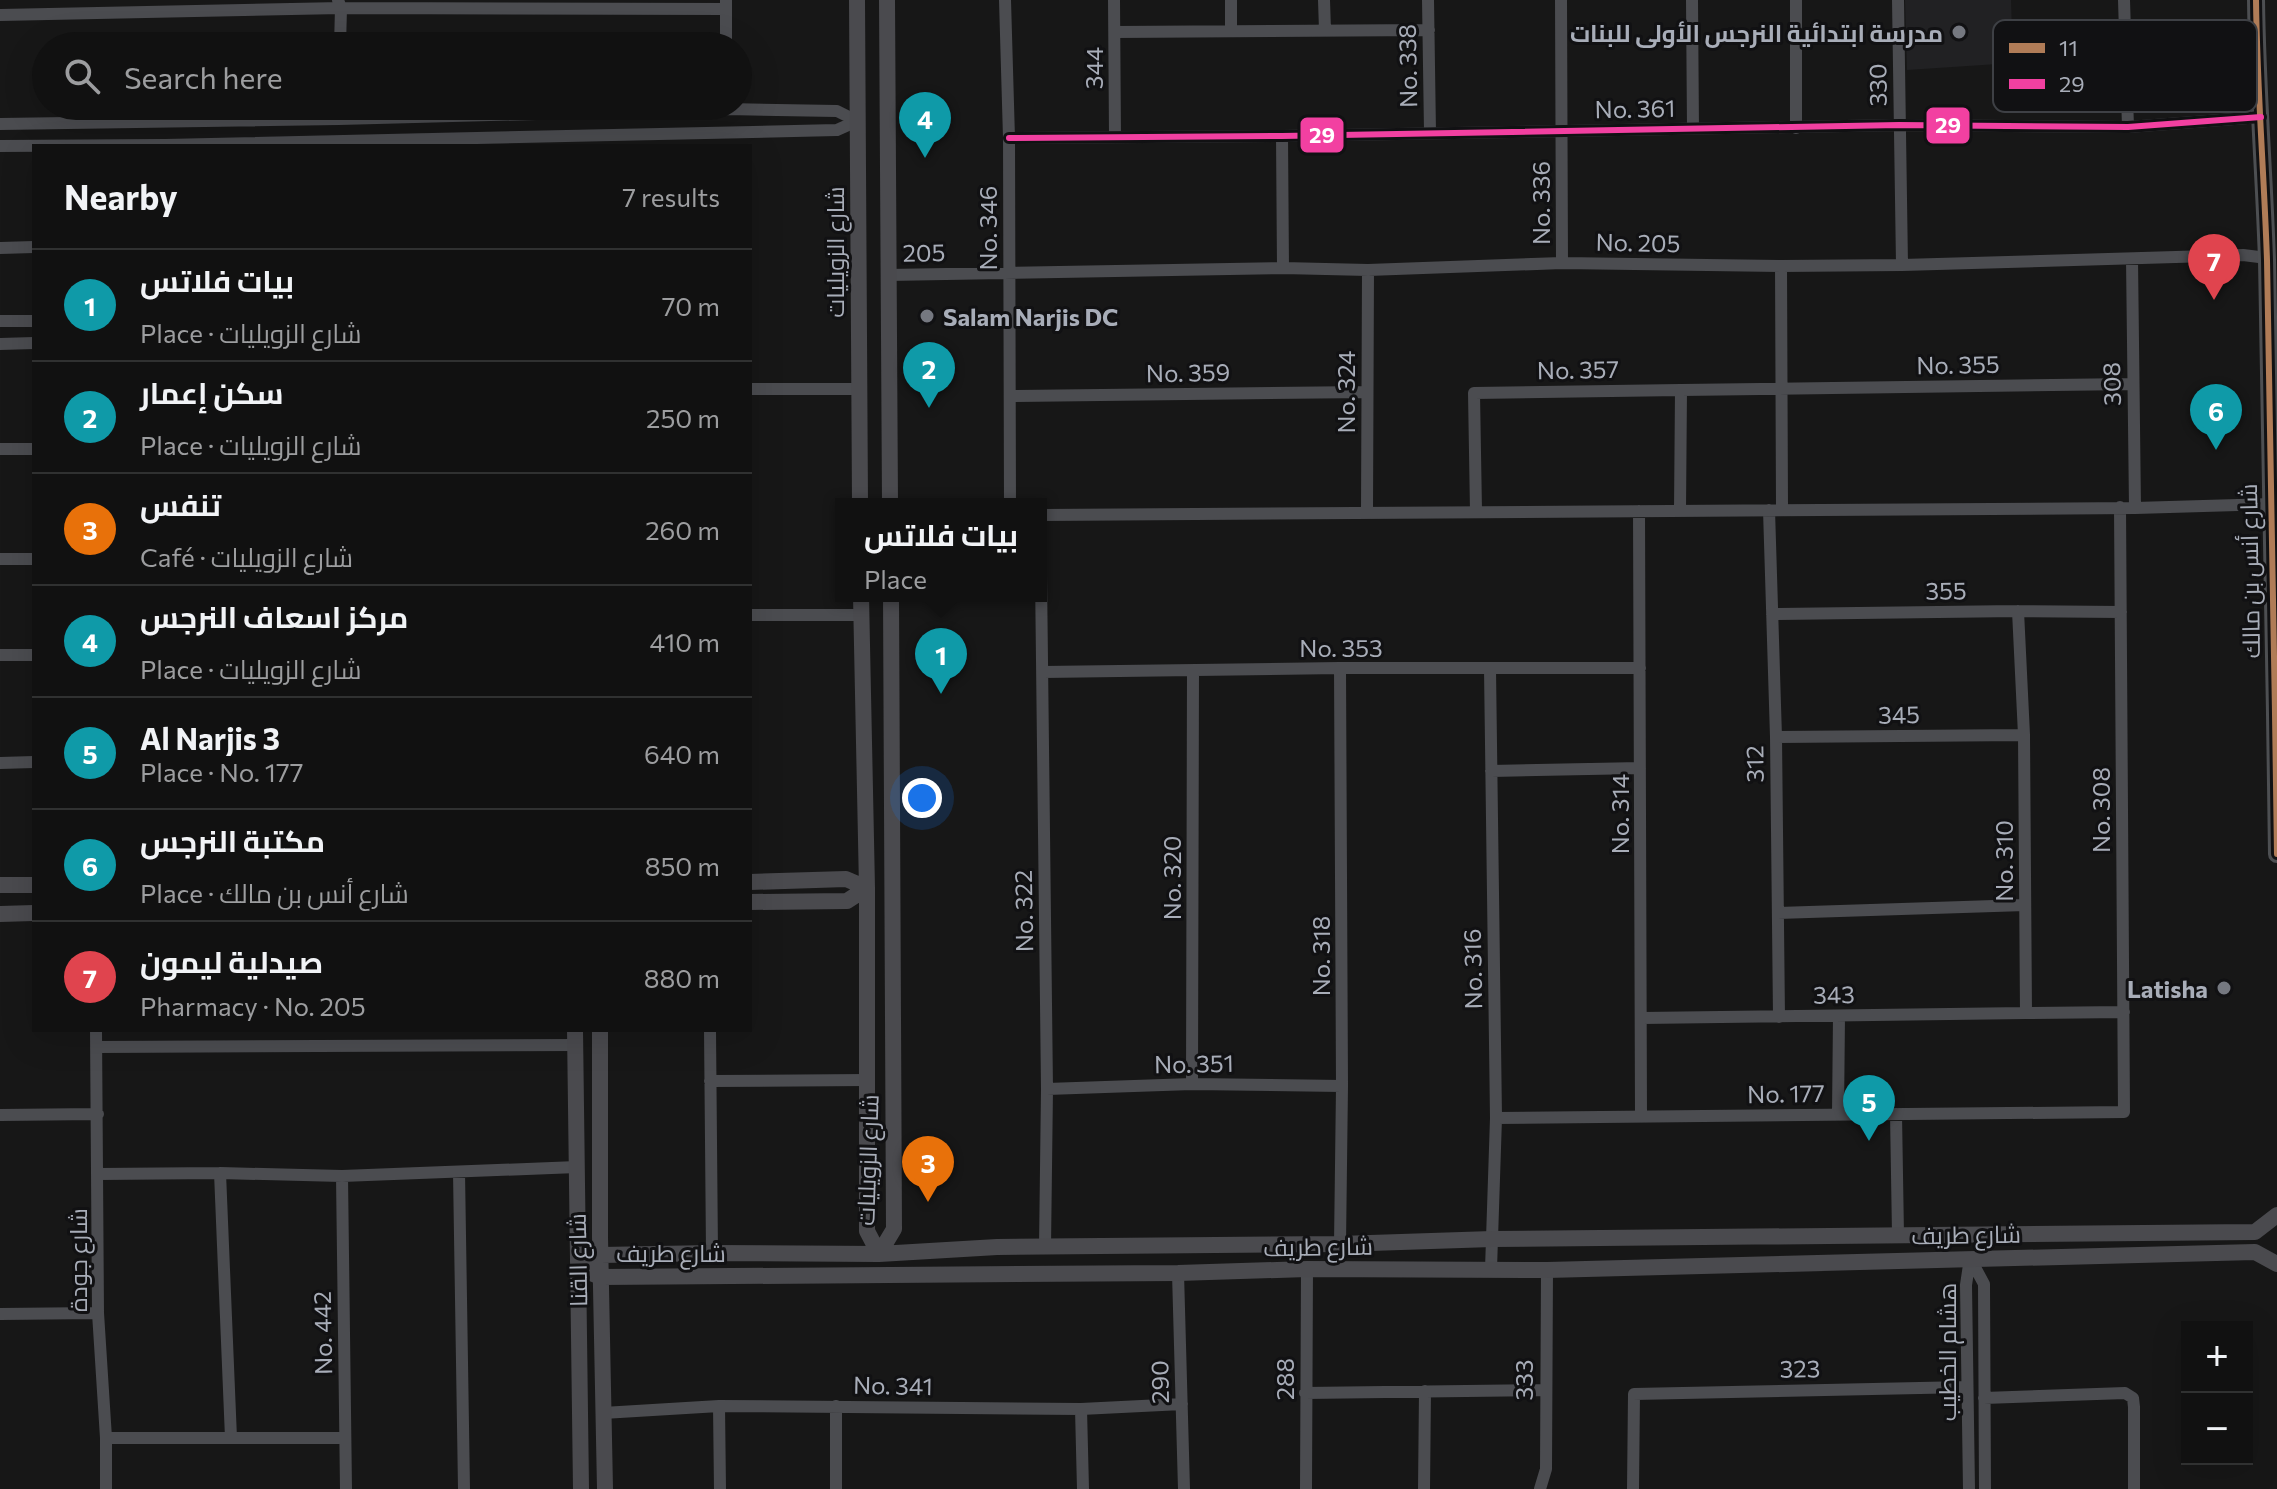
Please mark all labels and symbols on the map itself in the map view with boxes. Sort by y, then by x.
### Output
place label: مدرسة ابتدائية النرجس الأولى للبنات [1570,18,1943,48]
legend [1993,20,2257,112]
marker: مدرسة ابتدائية النرجس الأولى للبنات [1950,23,1968,41]
street label: No. 338 [1392,24,1422,108]
text: 11 [2059,34,2078,61]
street label: 344 [1079,47,1108,89]
street label: 330 [1862,63,1892,107]
text: 29 [2059,70,2085,97]
pin: 4 [899,92,951,158]
street label: No. 361 [1594,93,1676,123]
line badge: 29 [1925,106,1971,145]
text: 29 [1935,111,1961,138]
line badge: 29 [1299,116,1345,154]
text: 29 [1309,121,1335,148]
street label: No. 336 [1526,161,1555,245]
street label: شارع الزويليات [820,186,852,318]
street label: No. 346 [973,186,1002,270]
street label: No. 205 [1595,227,1681,257]
pin: 7 [2188,234,2240,300]
street label: 205 [902,237,946,267]
place label: Salam Narjis DC [943,302,1118,331]
marker: Salam Narjis DC [918,307,936,325]
pin: 2 [903,342,955,408]
street label: No. 355 [1916,349,2000,379]
street label: No. 324 [1331,350,1360,434]
street label: No. 357 [1537,354,1619,384]
street label: No. 359 [1146,357,1230,387]
street label: 308 [2096,362,2126,406]
pin: 6 [2190,384,2242,450]
street label: شارع أنس بن مالك [2233,483,2268,659]
street label: 355 [1925,575,1967,605]
pin: 1 [915,628,967,694]
street label: No. 353 [1299,633,1383,662]
street label: 345 [1878,699,1920,729]
street label: 312 [1739,745,1769,783]
street label: No. 308 [2086,767,2115,853]
street label: No. 314 [1605,774,1634,854]
your location [902,778,942,818]
street label: No. 310 [1989,820,2018,902]
street label: No. 320 [1157,836,1186,920]
street label: No. 322 [1008,870,1038,952]
street label: No. 318 [1306,916,1335,996]
street label: No. 316 [1457,928,1487,1010]
place label: Latisha [2127,974,2208,1003]
street label: 343 [1813,979,1855,1009]
marker: Latisha [2215,979,2233,997]
street label: No. 351 [1154,1048,1234,1078]
pin: 5 [1843,1075,1895,1141]
street label: No. 177 [1747,1078,1825,1108]
street label: شارع الزويليات [850,1094,887,1226]
pin: 3 [902,1136,954,1202]
street label: شارع جودة [63,1208,95,1312]
street label: شارع القنا [562,1213,595,1307]
street label: شارع طريف [1911,1219,2021,1252]
street label: شارع طريف [1263,1231,1373,1264]
street label: شارع طريف [616,1238,726,1270]
street label: هشام الخطيب [1932,1283,1964,1421]
street label: No. 442 [307,1291,337,1375]
street label: 323 [1779,1353,1821,1383]
street label: 288 [1270,1358,1299,1400]
street label: 290 [1144,1360,1174,1404]
street label: 333 [1509,1360,1538,1400]
street label: No. 341 [853,1370,933,1400]

